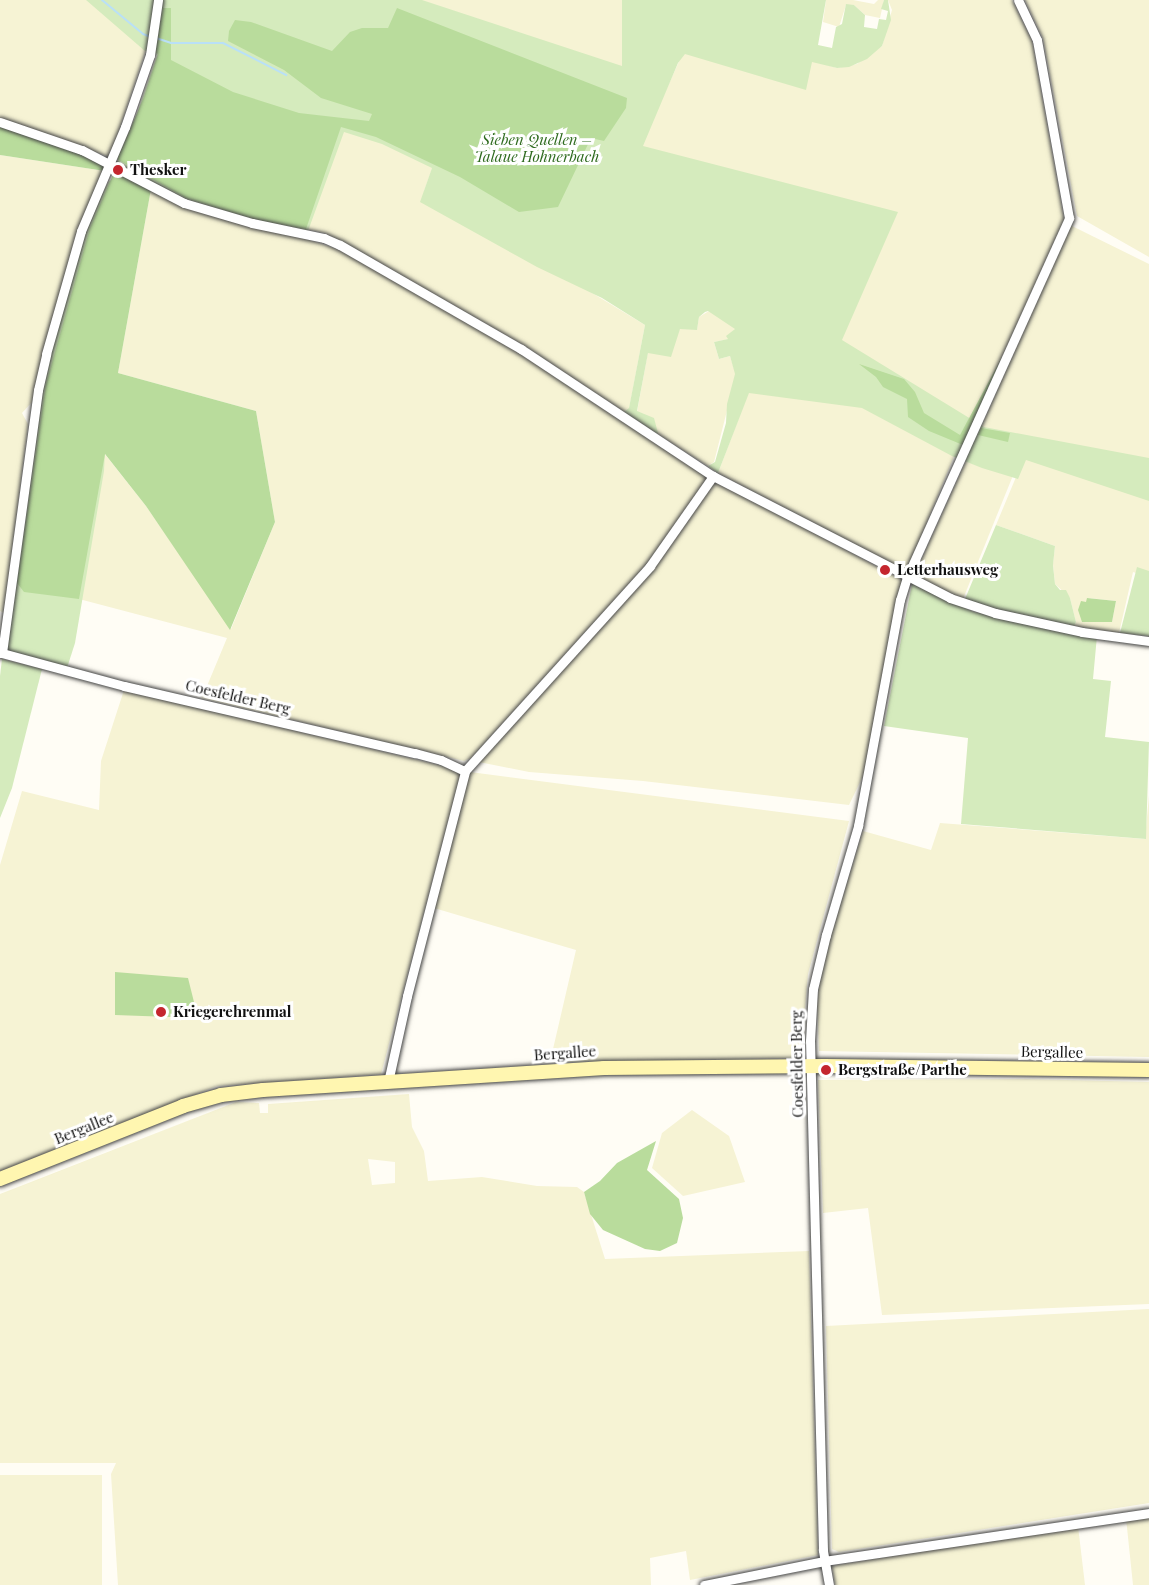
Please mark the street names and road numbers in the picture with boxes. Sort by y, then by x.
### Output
street label: Coesfelder Berg [184,676,292,718]
street label: Coesfelder Berg [787,1010,807,1118]
street label: Bergallee [533,1042,597,1064]
street label: Bergallee [1021,1042,1083,1062]
street label: Bergallee [52,1108,116,1148]

